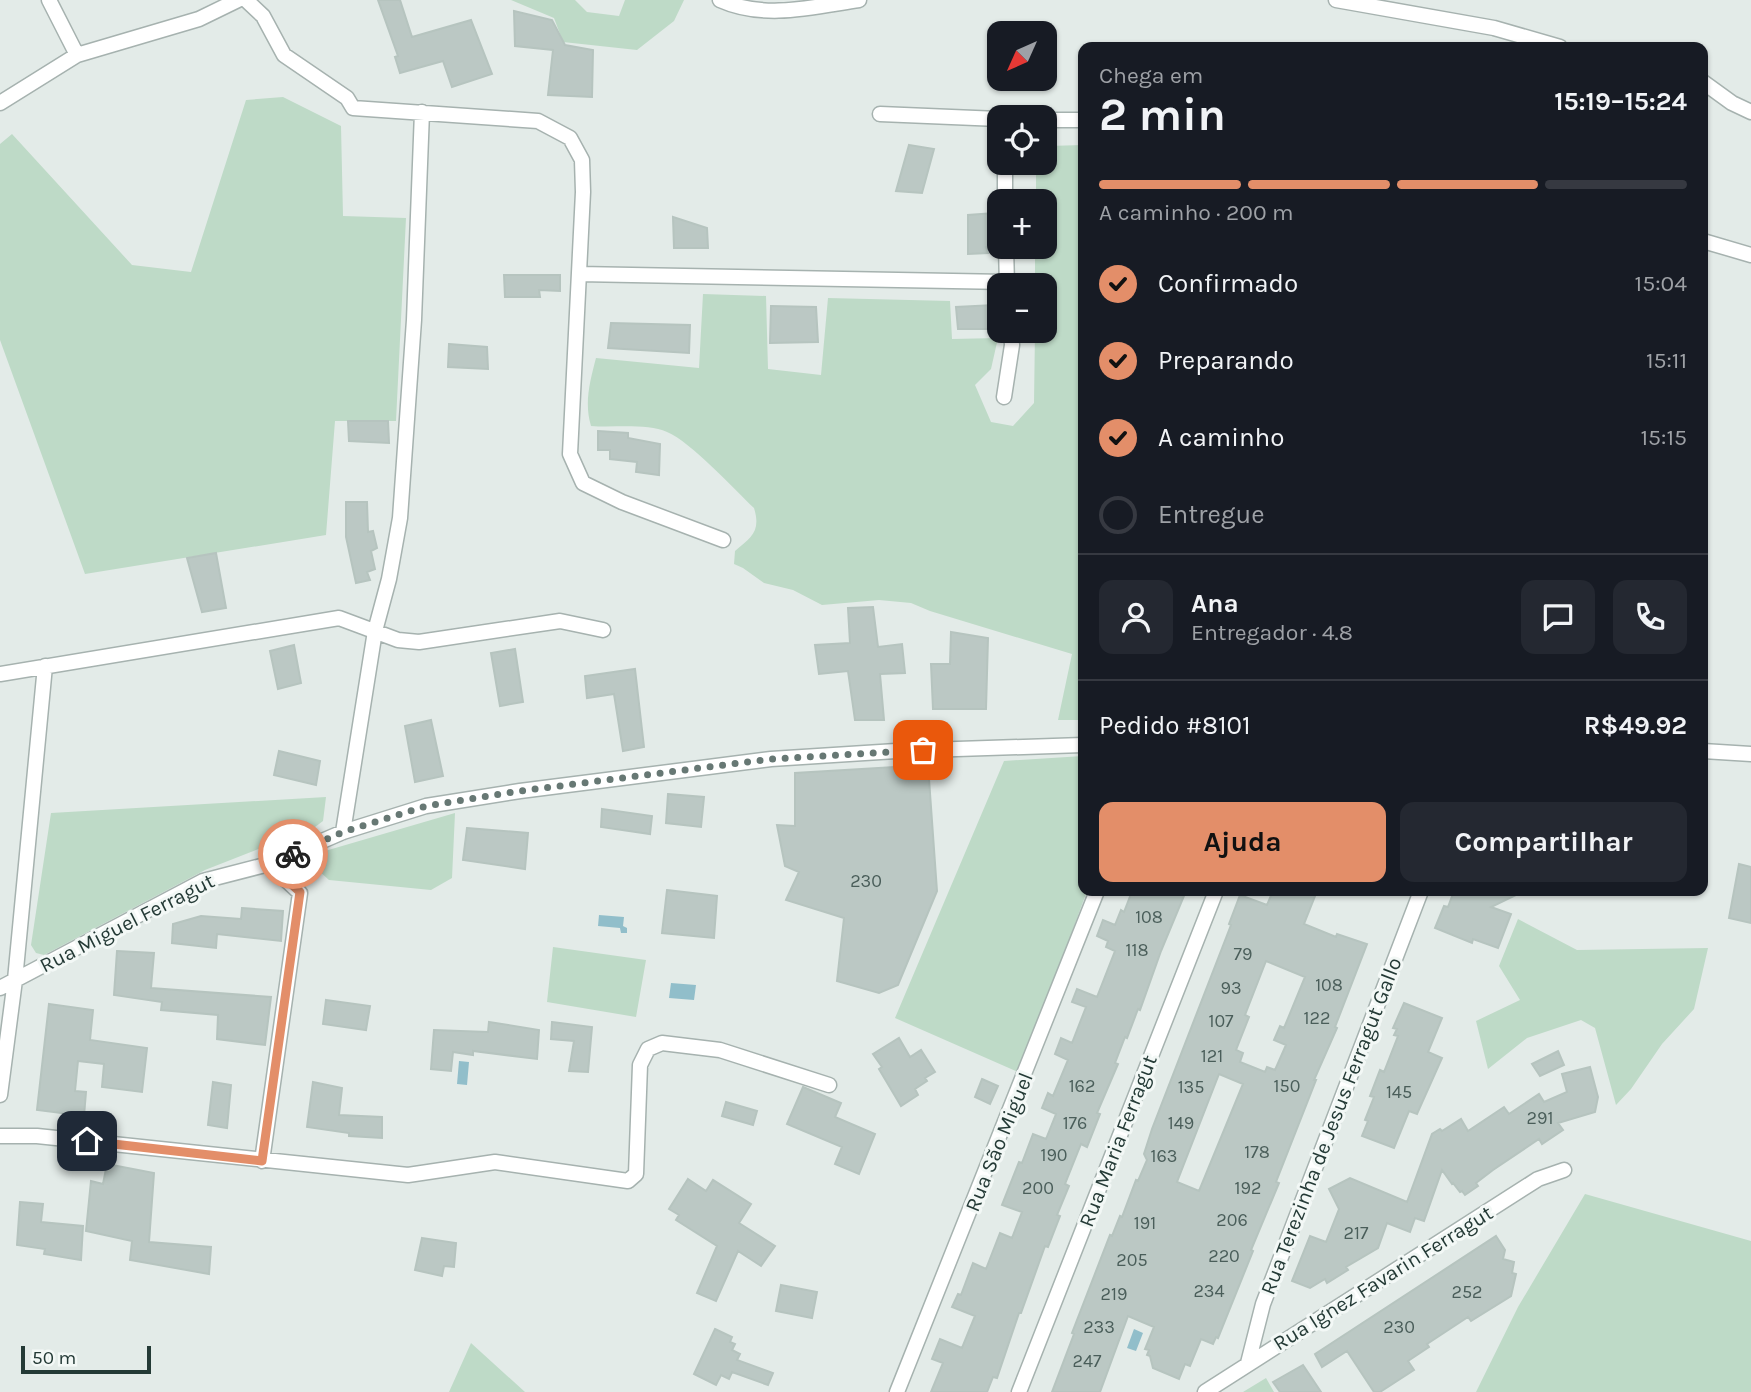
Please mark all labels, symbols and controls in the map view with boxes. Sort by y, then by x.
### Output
north arrow [987,21,1057,91]
map controls [987,21,1057,343]
text: Chega em [1099,62,1203,89]
text: 15:19–15:24 [1554,86,1687,117]
text: 2 min [1099,88,1226,142]
button: locate [987,105,1057,175]
button: + [987,189,1057,259]
text: A caminho · 200 m [1099,199,1294,226]
icon: check [1099,265,1137,303]
text: Confirmado [1158,268,1298,299]
text: 15:04 [1635,270,1687,297]
button: − [987,273,1057,343]
icon: check [1099,342,1137,380]
text: Preparando [1158,345,1294,376]
text: 15:11 [1646,347,1687,374]
icon: check [1099,419,1137,457]
text: A caminho [1158,422,1285,453]
text: 15:15 [1641,424,1687,451]
text: Entregue [1158,499,1265,530]
button: person [1099,580,1173,654]
button: chat [1521,580,1595,654]
button: phone [1613,580,1687,654]
text: Ana [1191,588,1239,619]
text: Entregador · 4.8 [1191,619,1353,646]
text: Pedido #8101 [1099,710,1251,741]
text: R$49.92 [1584,710,1687,741]
pin [893,720,953,780]
icon: bag [904,731,942,769]
button: Ajuda [1099,802,1386,882]
button: Compartilhar [1400,802,1687,882]
courier [258,819,328,889]
icon: bike [274,835,312,873]
street label: Rua Miguel Ferragut [36,868,218,977]
house number: 230 [850,870,882,892]
house number: 108 [1135,906,1163,928]
house number: 118 [1126,939,1148,961]
house number: 79 [1234,943,1252,965]
street label: Rua Terezinha de Jesus Ferragut Gallo [1255,954,1407,1298]
house number: 108 [1315,974,1343,996]
house number: 93 [1220,977,1242,999]
house number: 122 [1304,1007,1330,1029]
house number: 107 [1208,1010,1234,1032]
house number: 121 [1201,1045,1223,1067]
street label: Rua Maria Ferragut [1074,1052,1162,1230]
street label: Rua São Miguel [960,1069,1038,1215]
house number: 162 [1069,1075,1095,1097]
house number: 150 [1274,1075,1300,1097]
house number: 135 [1178,1076,1204,1098]
house number: 145 [1386,1081,1412,1103]
house number: 291 [1527,1107,1553,1129]
pin [57,1111,117,1171]
house number: 176 [1063,1112,1087,1134]
house number: 149 [1168,1112,1194,1134]
icon: home [68,1122,106,1160]
house number: 178 [1244,1141,1270,1163]
house number: 190 [1040,1144,1068,1166]
house number: 163 [1151,1145,1177,1167]
house number: 200 [1022,1177,1054,1199]
house number: 192 [1235,1177,1261,1199]
street label: Rua Ignez Favarin Ferragut [1269,1200,1497,1356]
house number: 206 [1216,1209,1248,1231]
house number: 191 [1134,1212,1156,1234]
house number: 217 [1344,1222,1369,1244]
house number: 220 [1208,1245,1240,1267]
house number: 205 [1116,1249,1148,1271]
house number: 234 [1193,1280,1225,1302]
house number: 252 [1451,1281,1483,1303]
house number: 219 [1101,1283,1127,1305]
house number: 233 [1083,1316,1115,1338]
house number: 230 [1383,1316,1415,1338]
scale bar [21,1343,150,1375]
text: 50 m [32,1347,76,1369]
house number: 247 [1073,1350,1102,1372]

